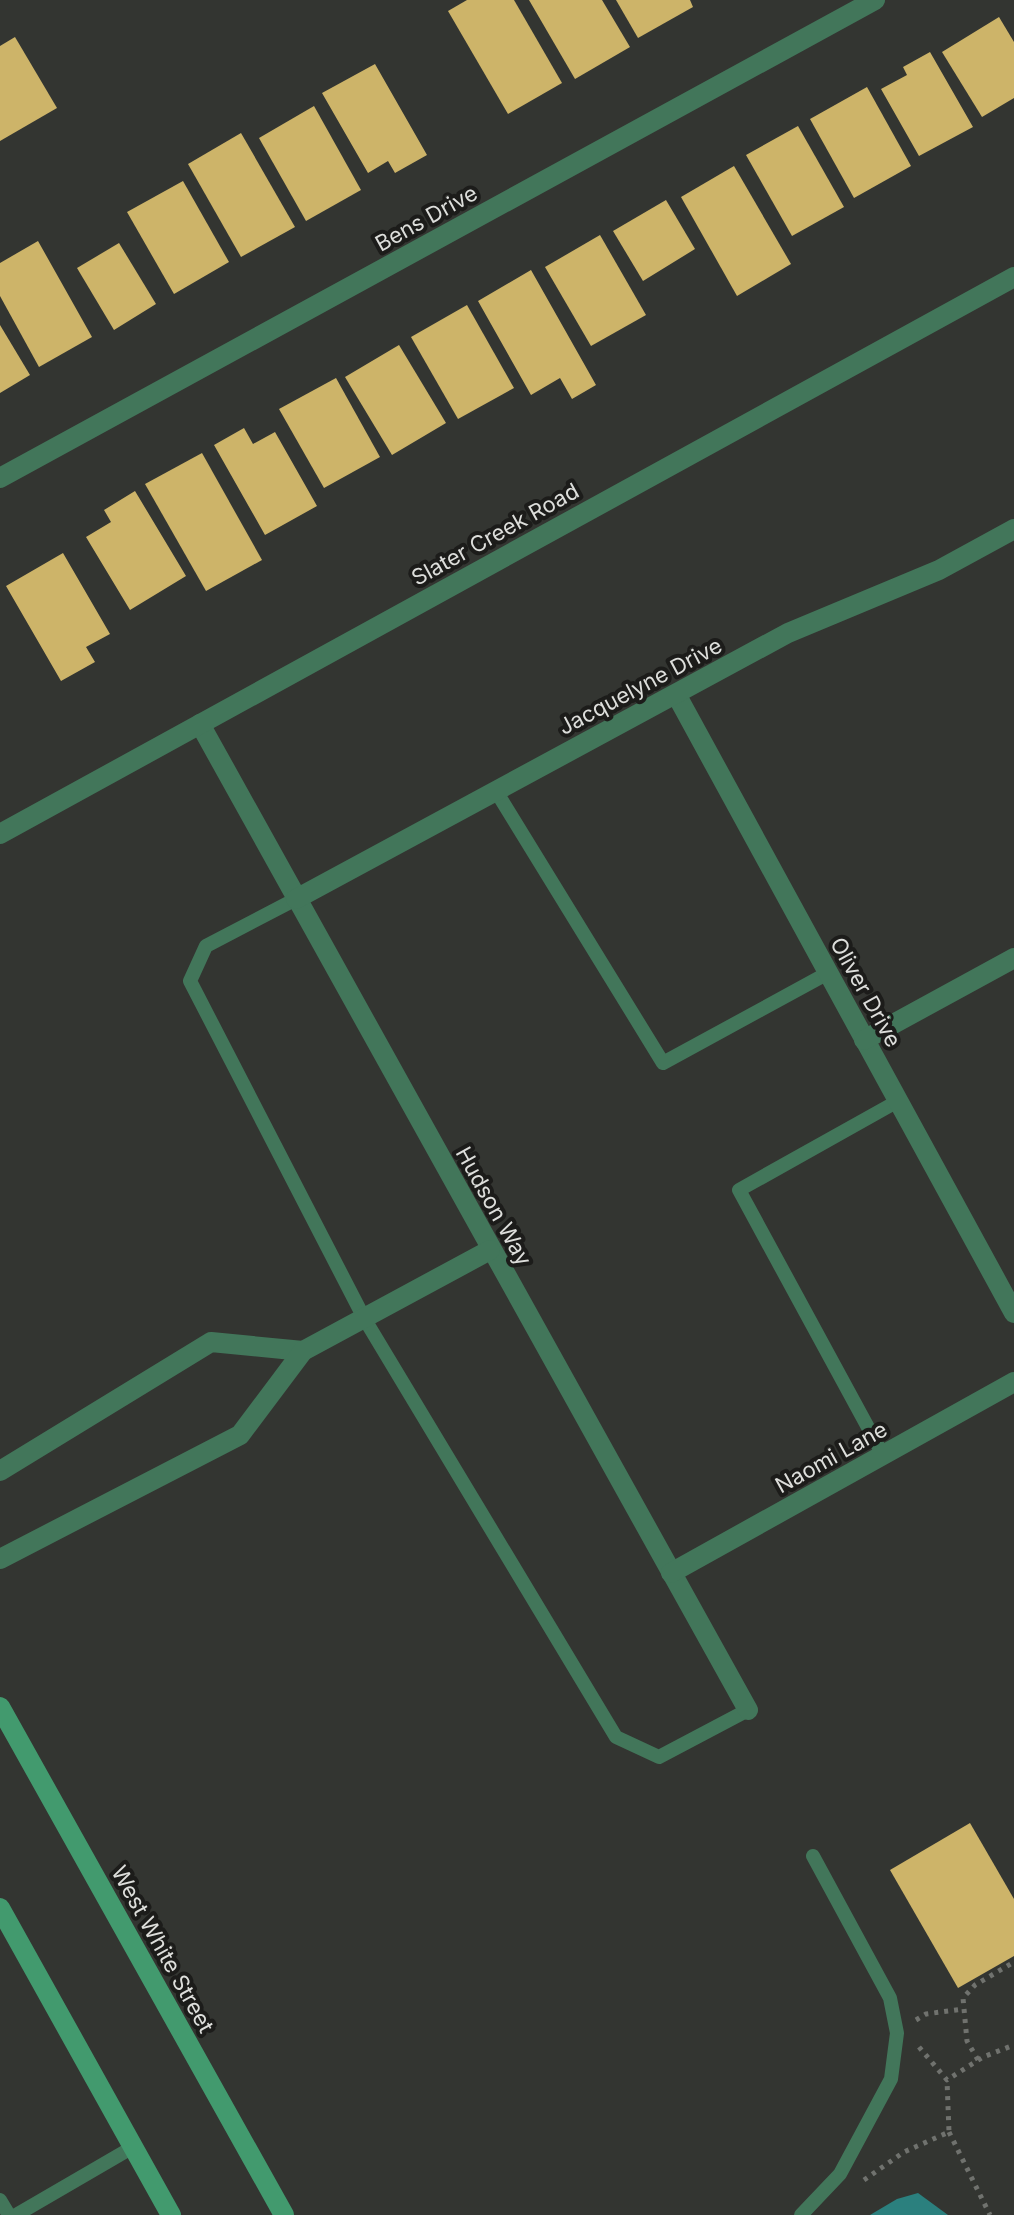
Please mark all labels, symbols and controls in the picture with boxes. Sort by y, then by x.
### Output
street label: Bens Drive [370,179,482,257]
street label: Slater Creek Road [407,477,583,591]
street label: Jacquelyne Drive [554,632,726,740]
street label: Oliver Drive [825,933,907,1051]
street label: Hudson Way [451,1142,537,1270]
street label: Naomi Lane [771,1416,891,1498]
street label: West White Street [106,1861,220,2037]

